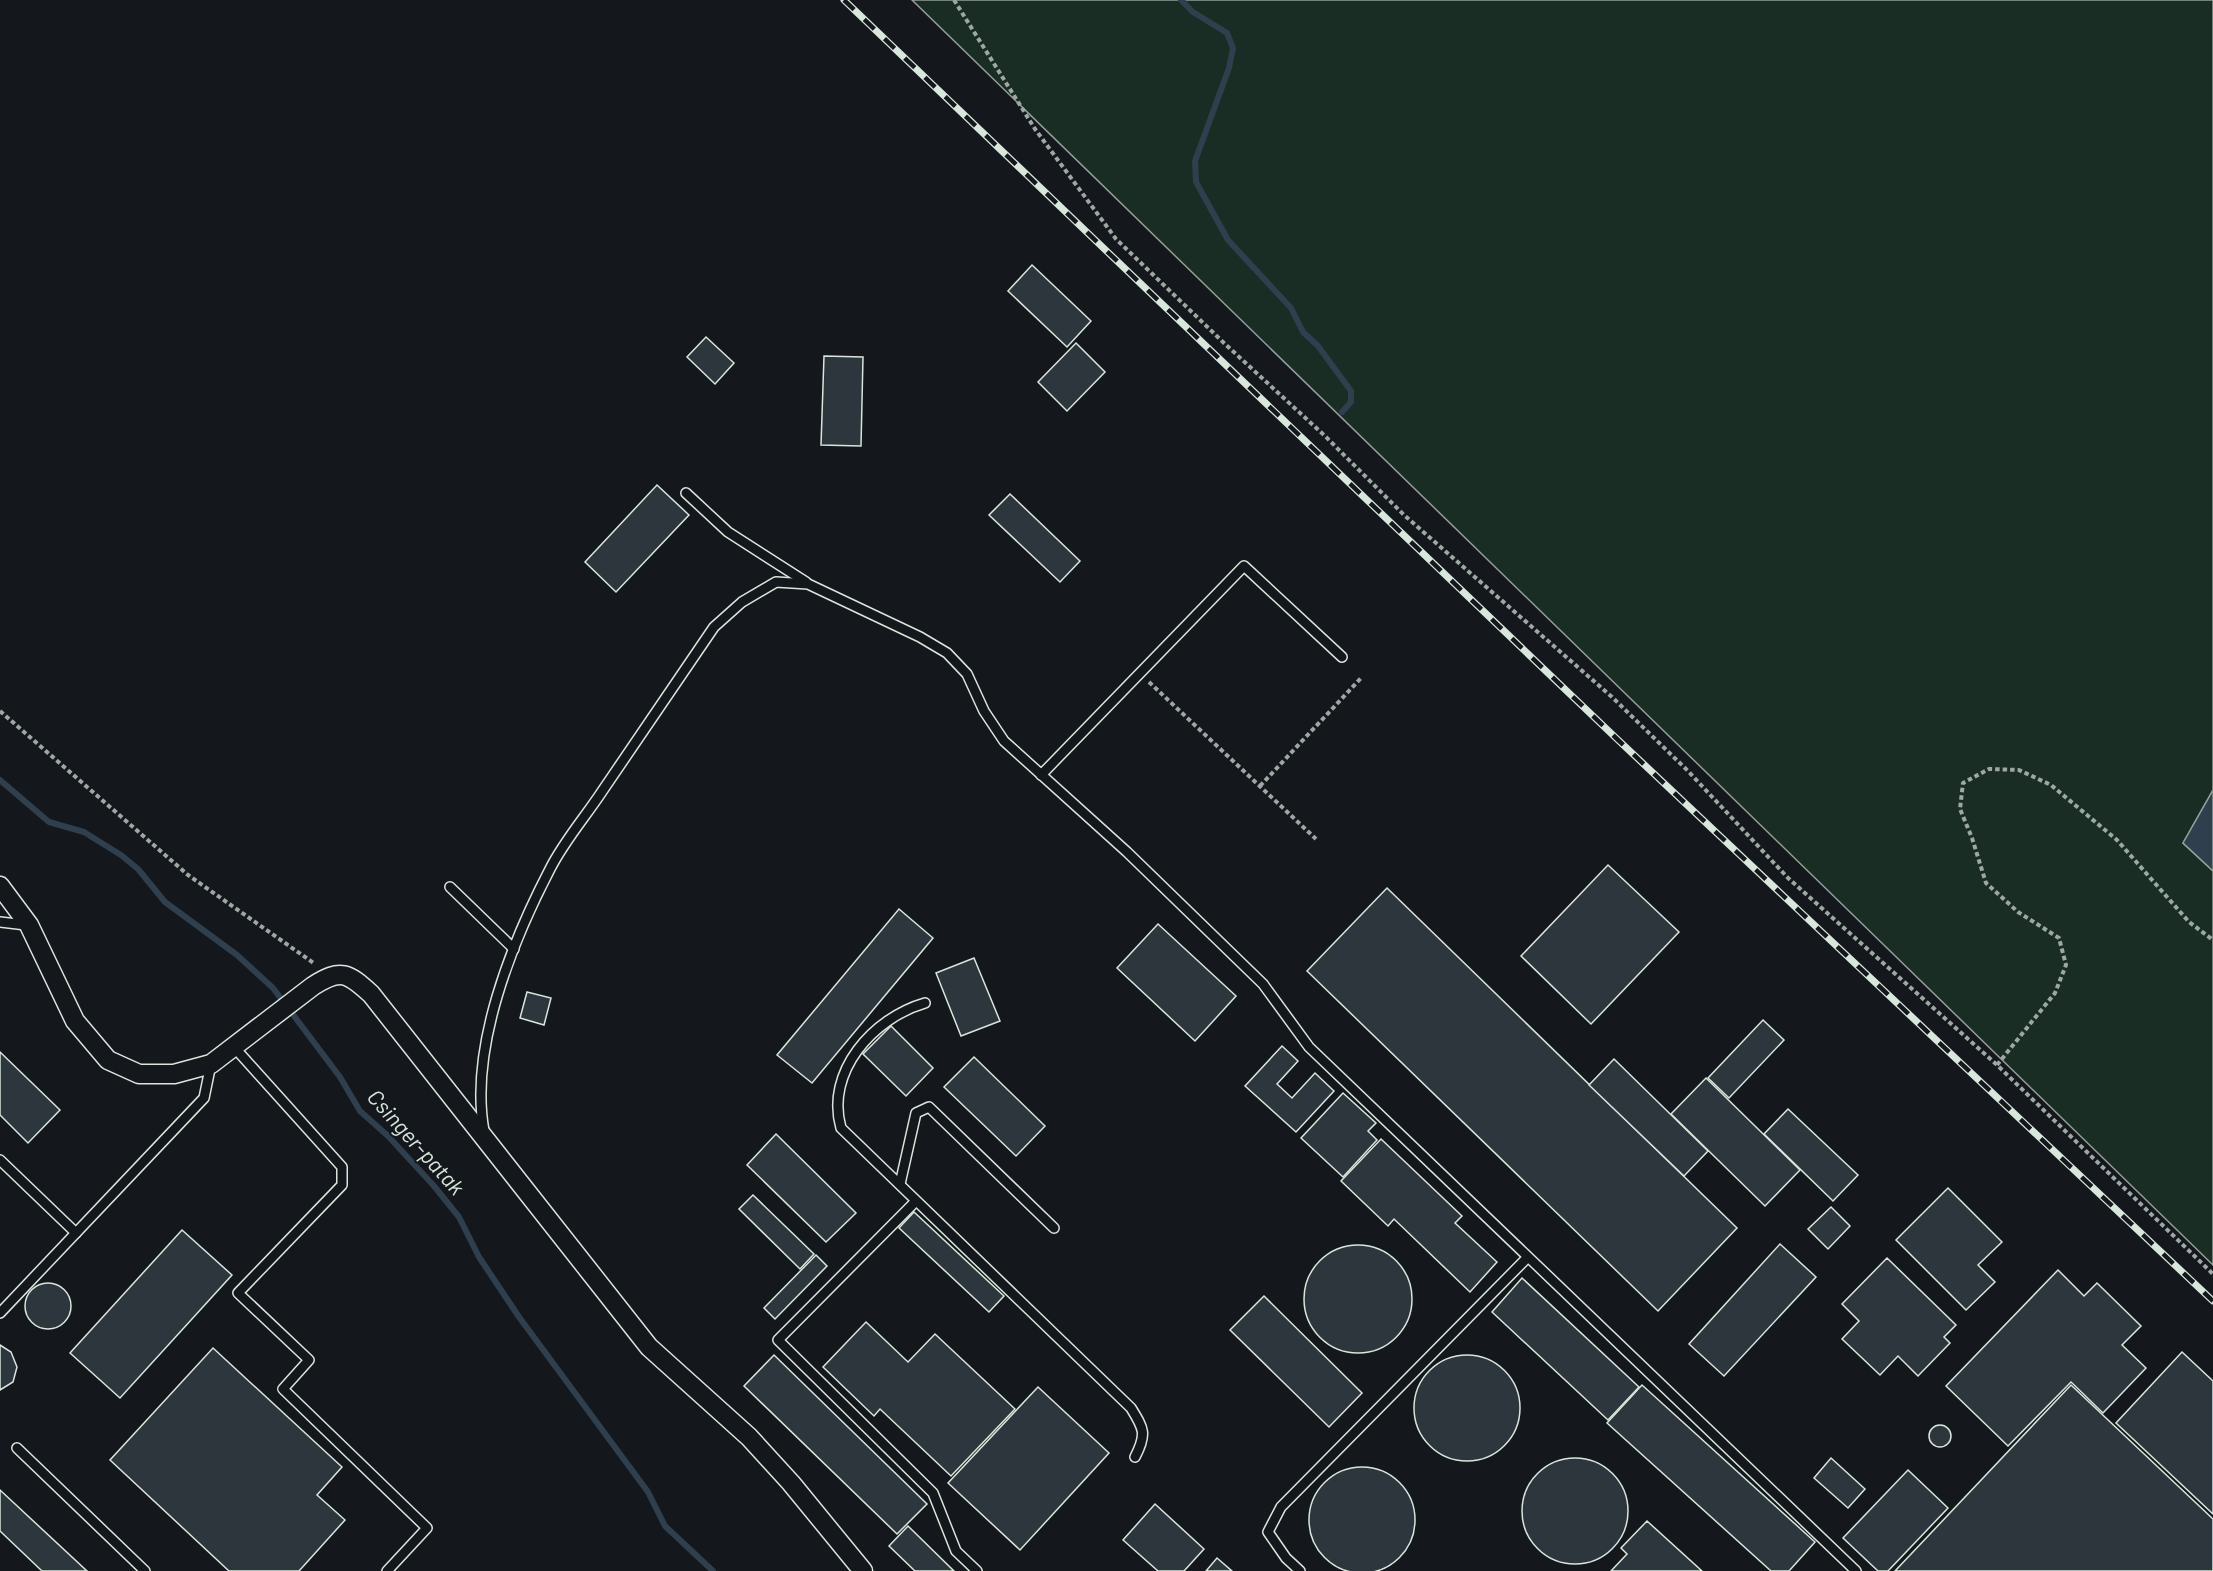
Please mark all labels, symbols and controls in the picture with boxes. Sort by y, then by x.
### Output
water label: Csinger-patak [363,1083,471,1199]

